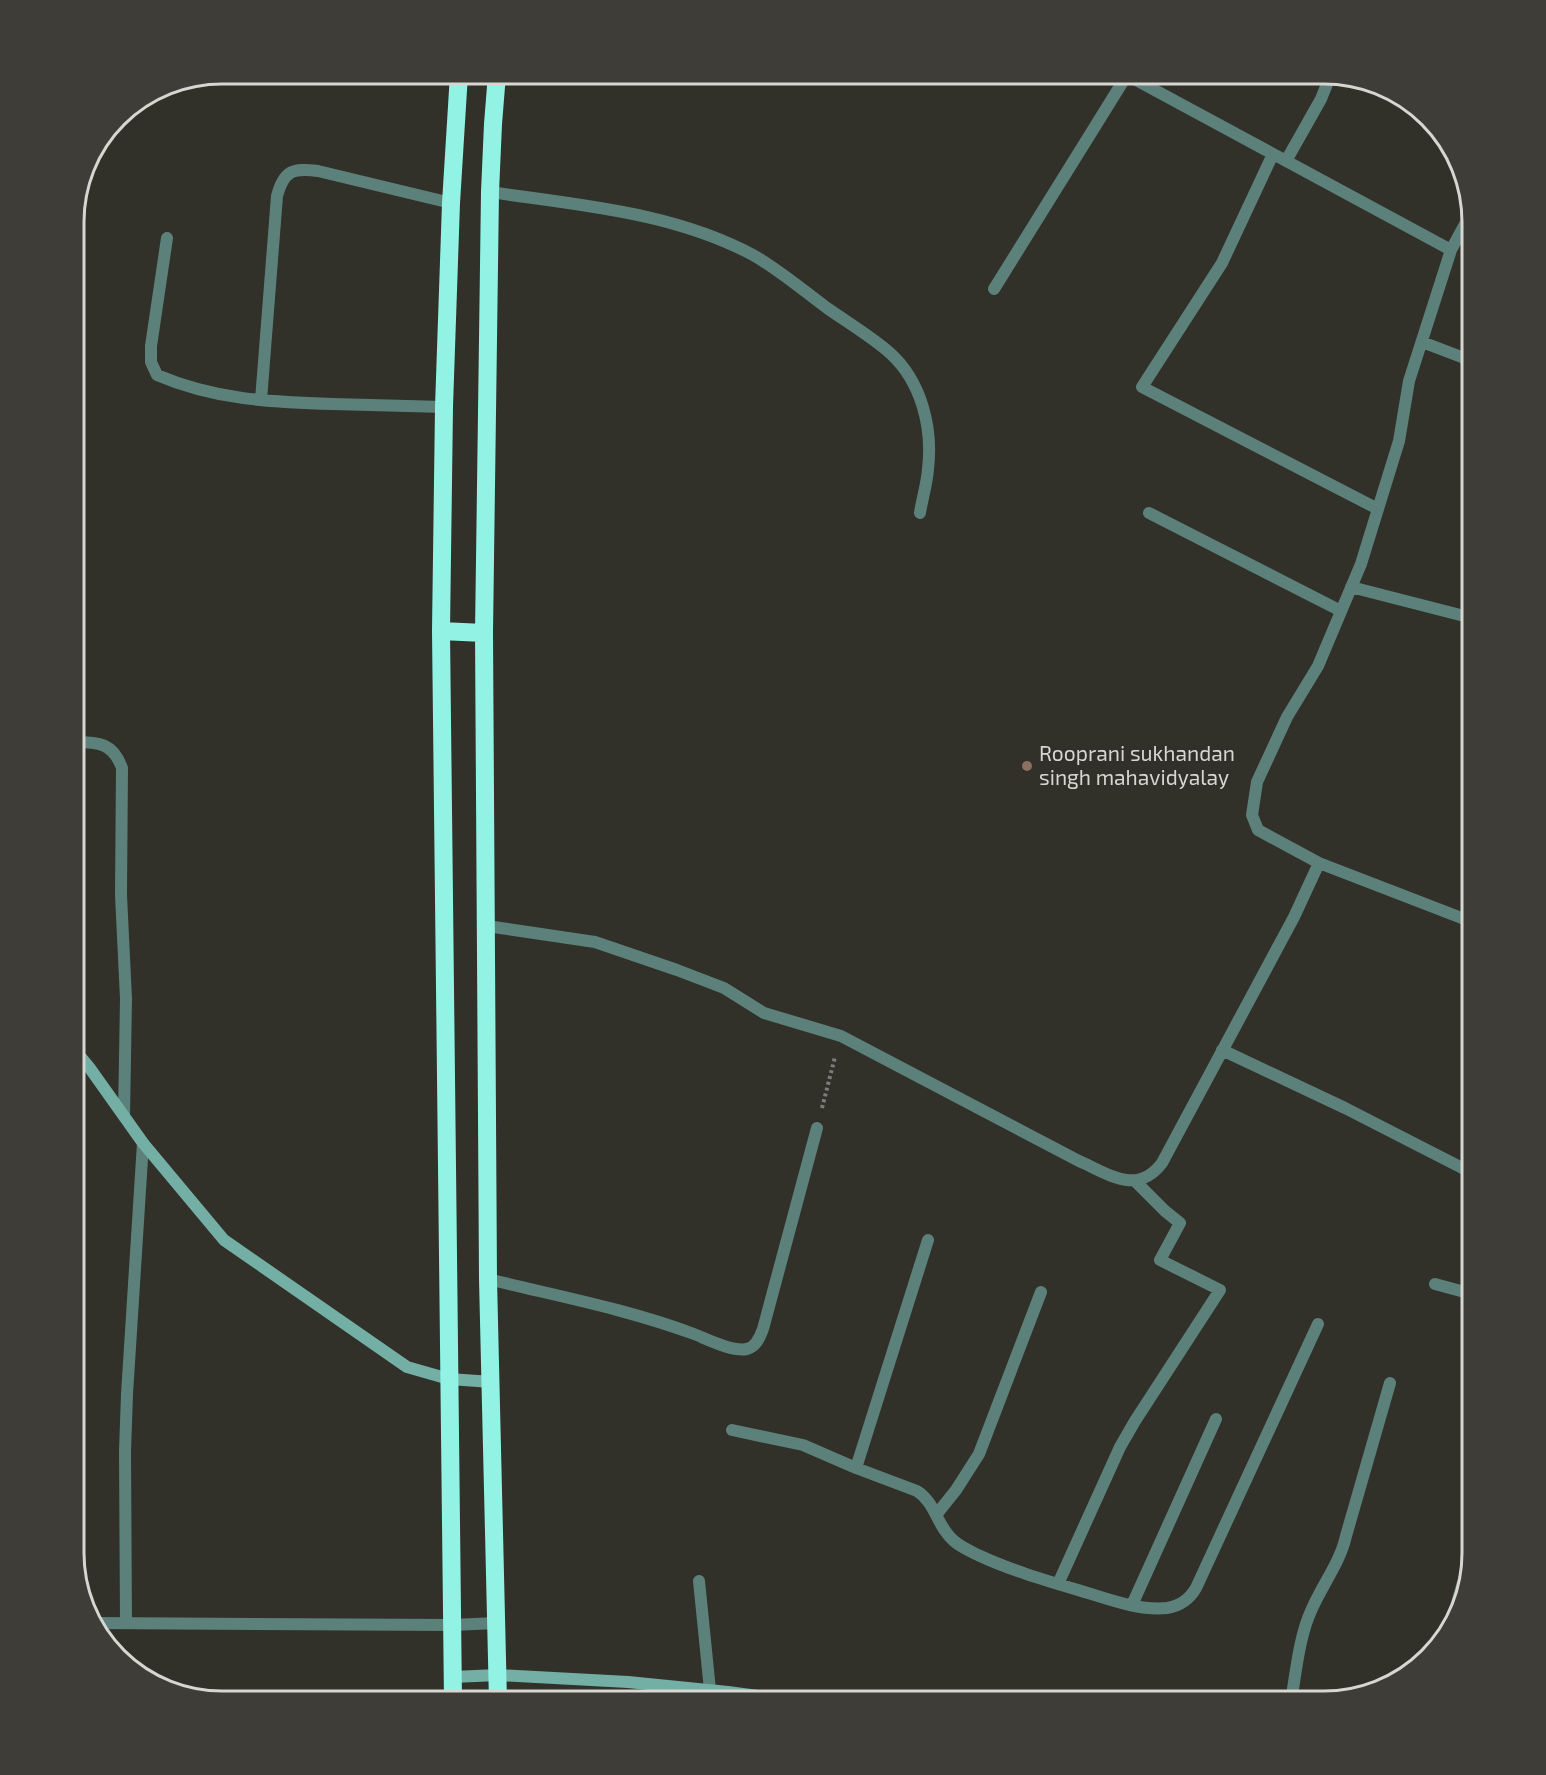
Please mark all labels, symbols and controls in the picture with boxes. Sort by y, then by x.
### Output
place label: Rooprani sukhandan singh mahavidyalay [1039,740,1235,789]
marker: Rooprani sukhandan singh mahavidyalay [1020,759,1034,773]

